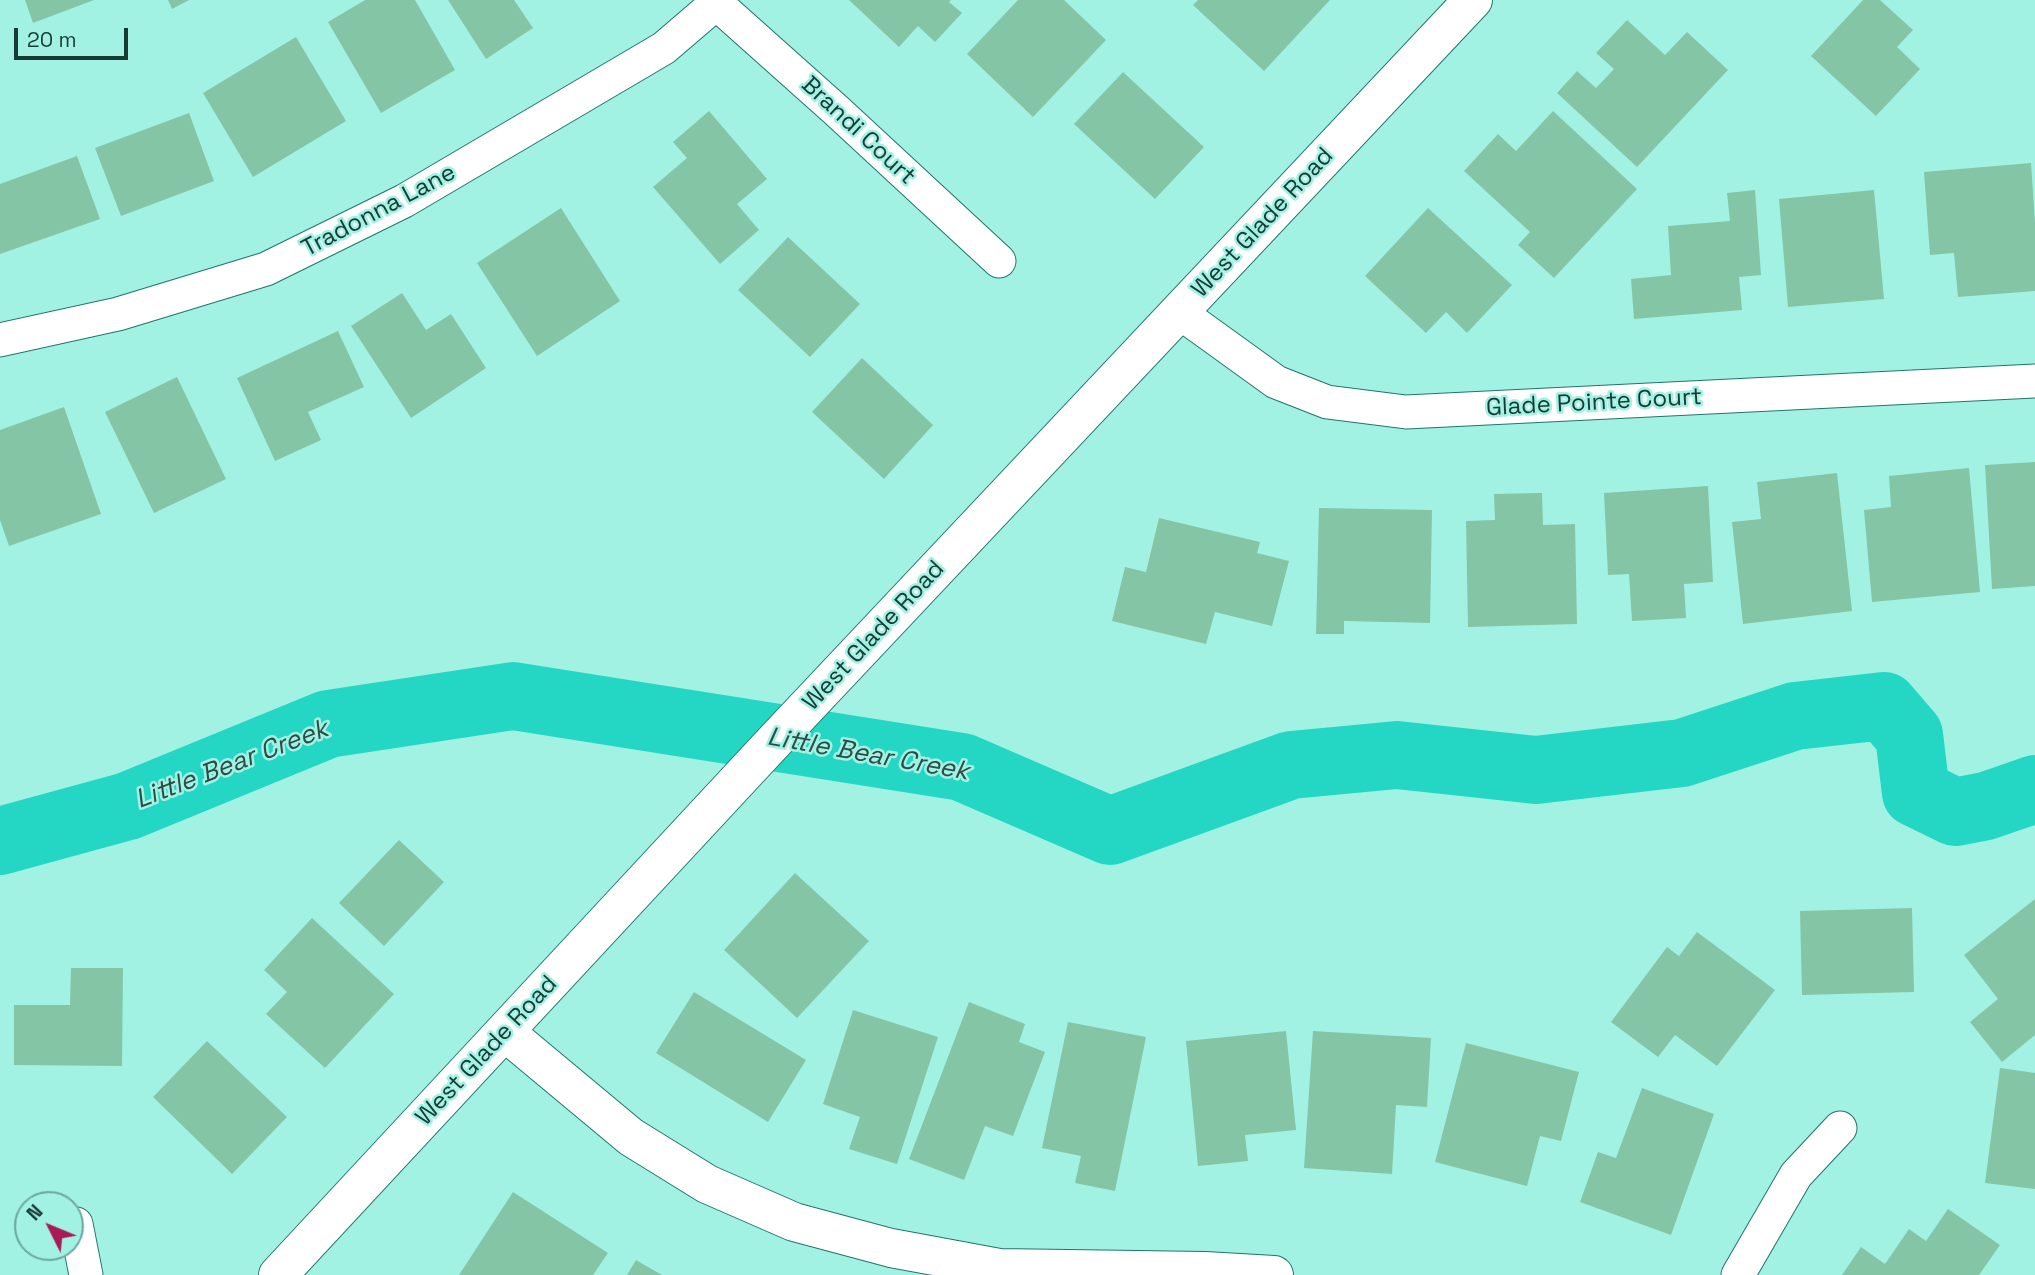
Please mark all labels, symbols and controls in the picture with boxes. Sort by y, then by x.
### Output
scale bar [18,14,131,58]
text: 20 m [27,26,77,53]
street label: Brandi Court [795,71,921,191]
street label: West Glade Road [1186,142,1340,304]
street label: Tradonna Lane [297,158,461,264]
street label: Glade Pointe Court [1485,383,1703,423]
street label: West Glade Road [797,555,951,717]
water label: Little Bear Creek [131,714,333,816]
water label: Little Bear Creek [765,722,971,788]
street label: West Glade Road [410,970,564,1132]
north arrow [14,1191,84,1261]
text: N [21,1200,48,1226]

